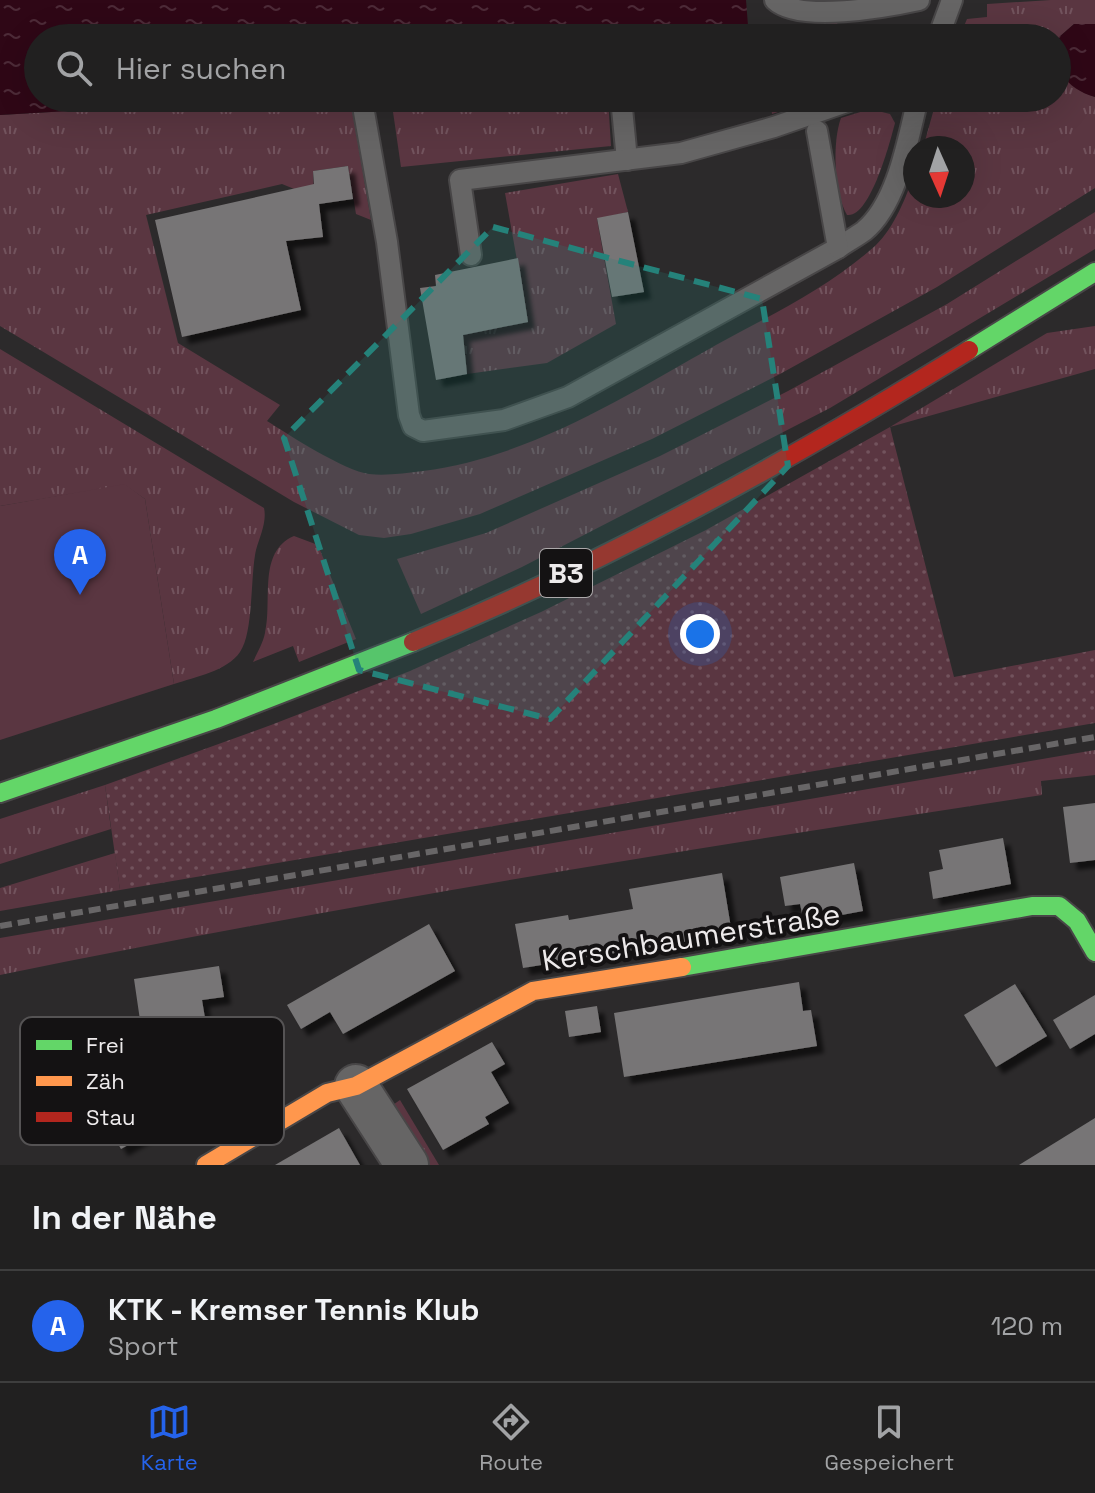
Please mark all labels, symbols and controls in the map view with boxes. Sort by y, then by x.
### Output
search box [24,24,1071,112]
icon: search [52,46,96,90]
text: Hier suchen [116,49,286,88]
north arrow [903,136,975,208]
pin: A [54,529,106,595]
road number: B3 [540,549,592,597]
your location [680,614,720,654]
street label: Kerschbaumerstraße [539,894,843,980]
legend [20,1017,284,1145]
text: Frei [86,1031,124,1059]
text: Zäh [86,1067,125,1095]
text: Stau [86,1103,135,1131]
text: In der Nähe [32,1196,217,1239]
text: KTK - Kremser Tennis Klub [108,1290,479,1329]
text: A [50,1309,66,1343]
text: 120 m [991,1309,1063,1343]
text: Sport [108,1329,179,1363]
tab: Karte [141,1400,198,1476]
tab: Route [479,1400,543,1476]
tab: Gespeichert [824,1400,954,1476]

